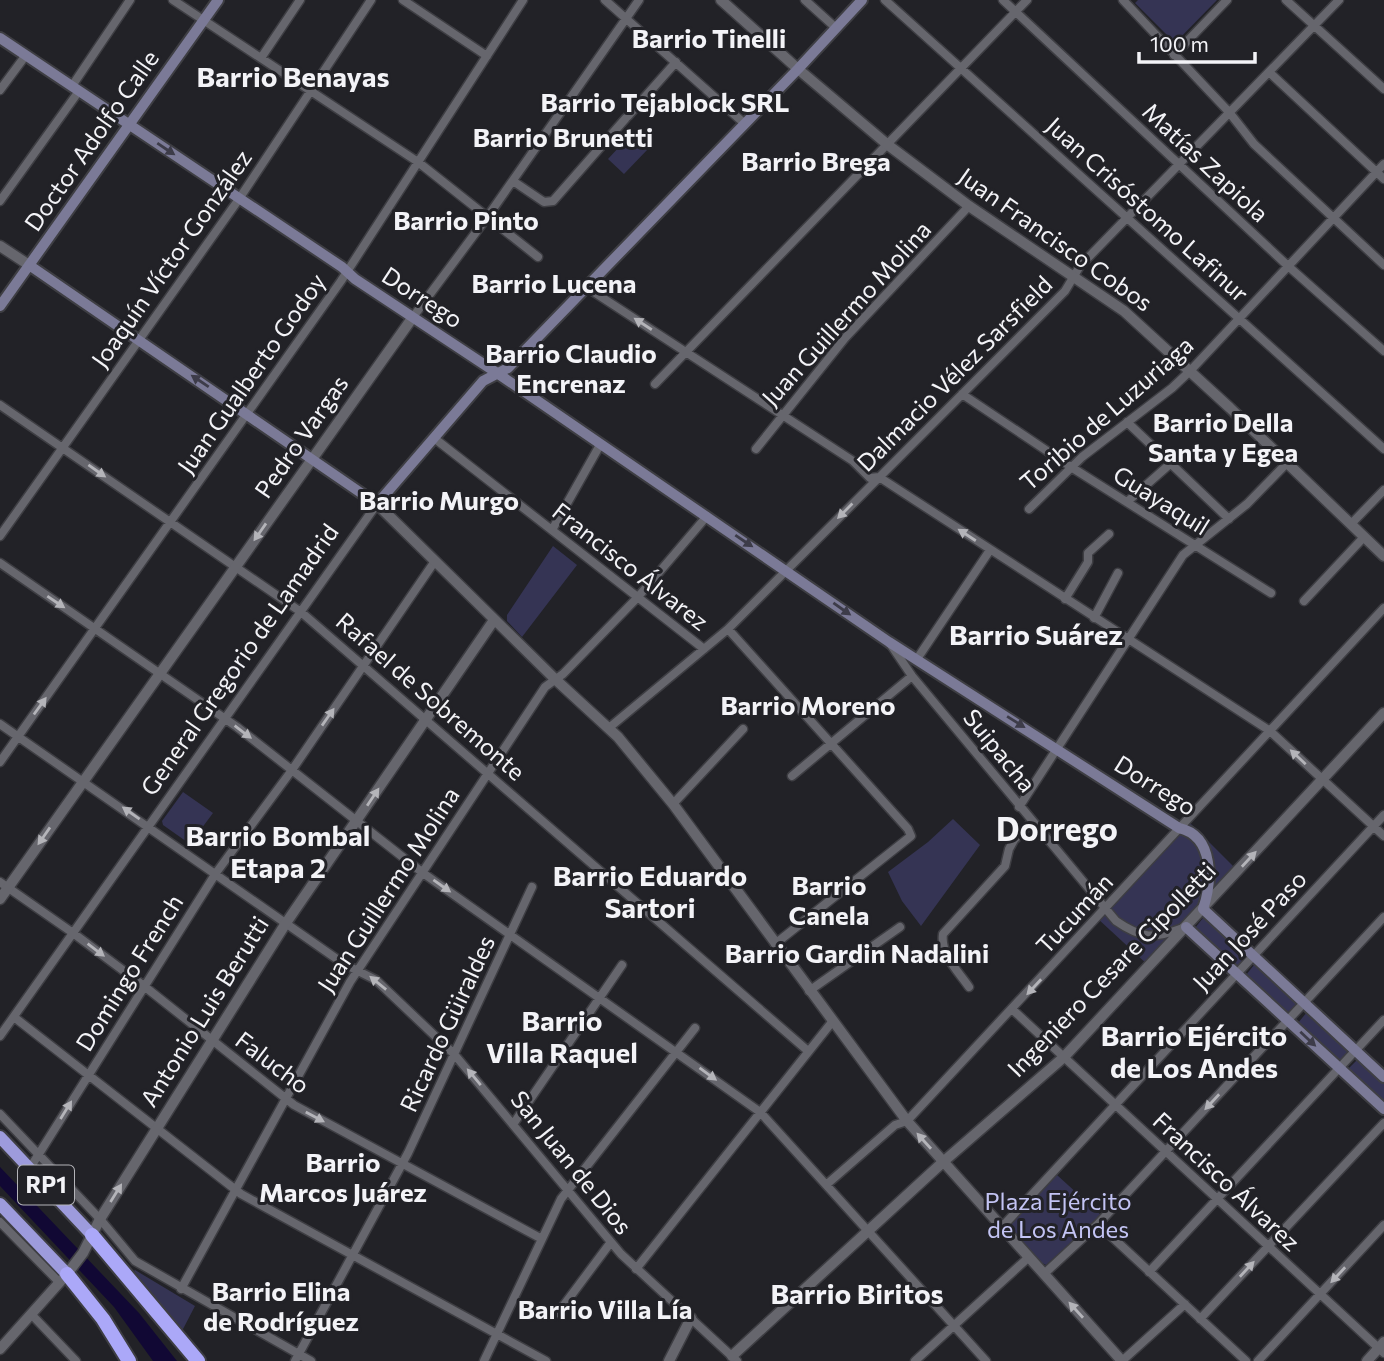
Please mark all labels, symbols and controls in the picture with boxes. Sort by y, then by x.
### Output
scale bar [1139,21,1254,65]
district label: Barrio Tinelli [632,22,786,53]
text: 100 m [1150,31,1209,56]
street label: Doctor Adolfo Calle [18,44,164,236]
district label: Barrio Benayas [196,59,390,93]
district label: Barrio Tejablock SRL [541,86,789,117]
street label: Matías Zapiola [1137,96,1275,228]
street label: Juan Crisóstomo Lafinur [1041,110,1255,308]
district label: Barrio Brunetti [473,121,653,152]
one-way arrow [156,143,176,156]
street label: Joaquín Víctor González [85,144,257,373]
district label: Barrio Brega [741,145,891,176]
street label: Juan Francisco Cobos [953,161,1158,317]
district label: Barrio Pinto [393,204,539,235]
street label: Juan Guillermo Molina [755,215,936,411]
street label: Dorrego [377,260,469,334]
street label: Juan Gualberto Godoy [171,267,331,479]
district label: Barrio Lucena [471,267,637,298]
street label: Dalmacio Vélez Sarsfield [850,269,1058,477]
one-way arrow [634,318,653,331]
street label: Toribio de Luzuriaga [1013,330,1199,496]
district label: Barrio Claudio Encrenaz [485,337,657,398]
street label: Pedro Vargas [248,369,354,503]
one-way arrow [191,374,209,388]
district label: Barrio Della Santa y Egea [1148,406,1298,467]
street label: Guayaquil [1108,459,1215,541]
one-way arrow [88,464,106,478]
district label: Barrio Murgo [359,484,519,515]
street label: Francisco Álvarez [547,496,715,636]
one-way arrow [837,503,854,519]
street label: General Gregorio de Lamadrid [134,518,344,801]
one-way arrow [253,523,267,541]
one-way arrow [957,528,977,541]
one-way arrow [734,534,753,547]
one-way arrow [47,595,66,608]
one-way arrow [833,602,852,615]
street label: Rafael de Sobremonte [331,606,531,786]
district label: Barrio Suárez [949,617,1123,651]
district label: Barrio Moreno [720,689,896,720]
one-way arrow [32,697,46,715]
street label: Suipacha [958,703,1042,797]
one-way arrow [321,708,335,726]
one-way arrow [1006,715,1025,728]
one-way arrow [234,724,252,738]
street label: Dorrego [1110,748,1202,821]
one-way arrow [1289,749,1307,765]
street label: Juan Guillermo Molina [311,781,465,997]
one-way arrow [366,788,380,806]
one-way arrow [122,806,140,820]
district label: Dorrego [996,808,1118,848]
district label: Barrio Bombal Etapa 2 [186,818,370,884]
one-way arrow [37,827,51,845]
one-way arrow [1240,851,1256,868]
street label: Ingeniero Cesare Cipolletti [1001,856,1221,1082]
district label: Barrio Eduardo Sartori [553,858,747,924]
street label: Juan José Paso [1186,864,1312,996]
street label: Tucumán [1029,867,1118,959]
district label: Barrio Canela [789,869,870,930]
one-way arrow [433,879,451,893]
street label: Domingo French [69,889,189,1056]
street label: Antonio Luis Berutti [133,911,274,1112]
street label: Ricardo Güiraldes [393,931,500,1116]
district label: Barrio Gardin Nadalini [725,937,989,968]
one-way arrow [86,943,105,957]
one-way arrow [370,976,388,991]
one-way arrow [1026,978,1042,995]
district label: Barrio Villa Raquel [486,1003,638,1069]
district label: Barrio Ejército de Los Andes [1101,1018,1287,1084]
street label: Falucho [230,1025,316,1099]
one-way arrow [1299,1031,1317,1047]
one-way arrow [699,1067,717,1081]
one-way arrow [466,1068,482,1086]
street label: San Juan de Dios [505,1084,639,1240]
one-way arrow [1204,1093,1220,1111]
one-way arrow [60,1100,73,1120]
street label: Francisco Álvarez [1148,1106,1306,1256]
one-way arrow [306,1111,326,1123]
one-way arrow [916,1132,932,1150]
district label: Barrio Marcos Juárez [259,1146,427,1207]
road number: RP1 [18,1166,74,1204]
one-way arrow [110,1183,123,1203]
park label: Plaza Ejército de Los Andes [984,1186,1132,1243]
one-way arrow [1239,1260,1255,1278]
one-way arrow [1330,1266,1346,1284]
district label: Barrio Elina de Rodríguez [203,1275,359,1336]
district label: Barrio Biritos [770,1276,944,1310]
district label: Barrio Villa Lía [518,1293,692,1324]
one-way arrow [1068,1301,1084,1319]

